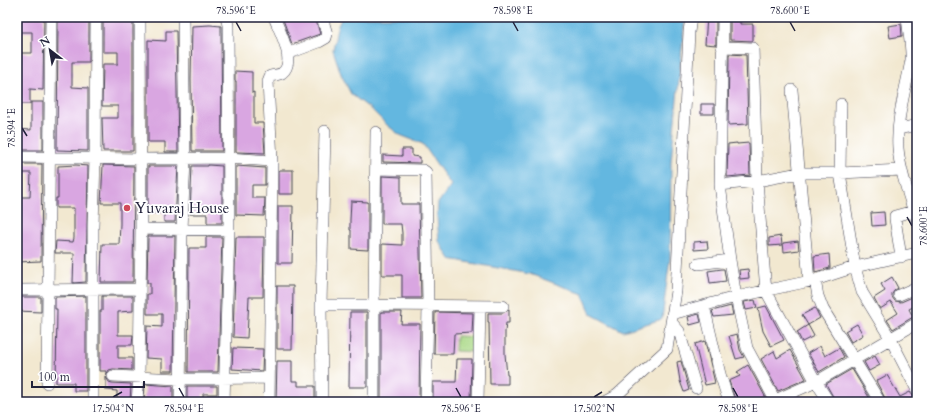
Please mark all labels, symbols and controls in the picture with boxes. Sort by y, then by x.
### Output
text: 78.596°E [216,4,256,18]
text: 78.598°E [493,4,533,18]
text: 78.600°E [770,4,810,18]
north arrow [30,30,70,70]
text: N [37,33,53,51]
text: 78.594°E [5,108,19,148]
place label: Yuvaraj House [135,198,230,218]
marker: Yuvaraj House [122,203,132,213]
text: 78.600°E [917,206,931,246]
scale bar [32,363,144,389]
text: 100 m [38,369,71,385]
text: 17.504°N [92,402,134,416]
text: 78.594°E [164,402,204,416]
text: 78.596°E [441,402,481,416]
text: 17.502°N [573,402,615,416]
text: 78.598°E [718,402,758,416]

